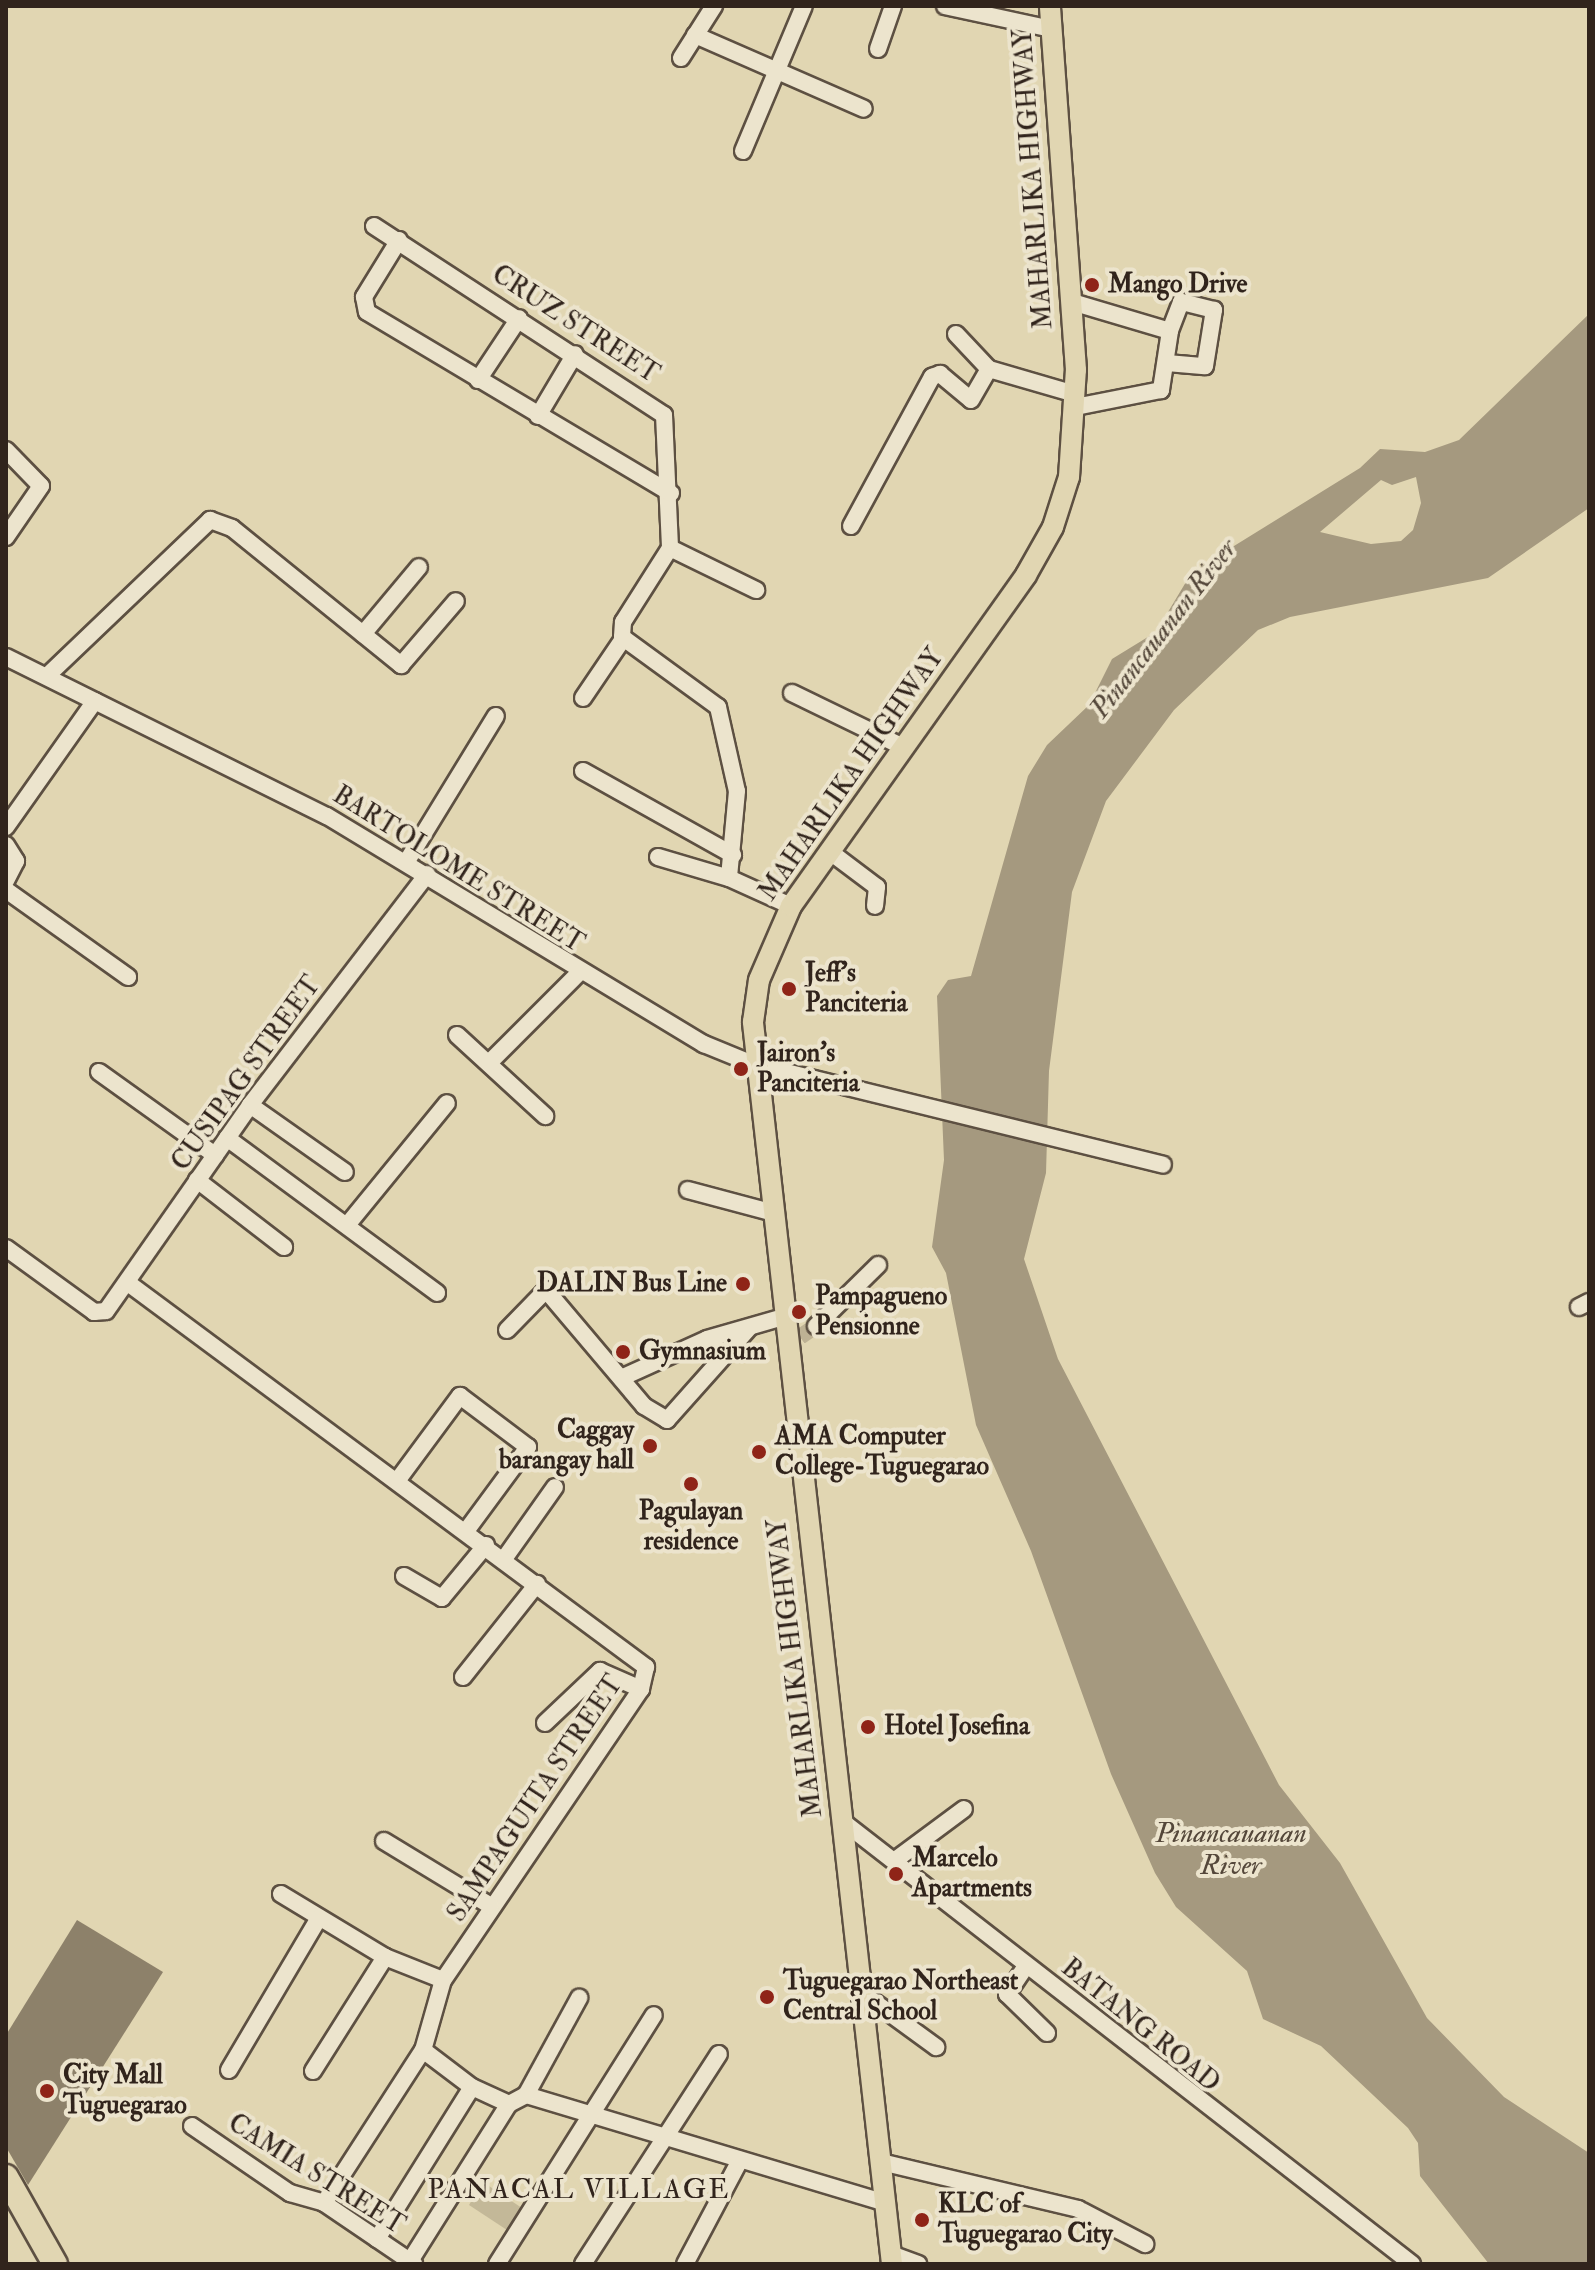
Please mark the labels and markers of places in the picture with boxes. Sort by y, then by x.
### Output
place label: Mango Drive [1108,269,1247,301]
marker: Mango Drive [1083,276,1101,294]
place label: Jeff's Panciteria [805,958,907,1020]
marker: Jeff's Panciteria [780,980,798,998]
place label: Jairon's Panciteria [757,1038,859,1100]
marker: Jairon's Panciteria [732,1060,750,1078]
place label: DALIN Bus Line [537,1268,727,1300]
marker: DALIN Bus Line [734,1275,752,1293]
place label: Pampagueno Pensionne [815,1281,947,1342]
marker: Pampagueno Pensionne [790,1303,808,1321]
place label: Gymnasium [639,1336,766,1368]
marker: Gymnasium [614,1343,632,1361]
place label: Caggay barangay hall [499,1415,634,1476]
place label: AMA Computer College-Tuguegarao [775,1421,989,1482]
marker: Caggay barangay hall [641,1437,659,1455]
marker: AMA Computer College-Tuguegarao [750,1443,768,1461]
marker: Pagulayan residence [682,1475,700,1493]
place label: Pagulayan residence [639,1496,743,1558]
place label: Hotel Josefina [884,1711,1030,1743]
marker: Hotel Josefina [859,1718,877,1736]
place label: Marcelo Apartments [912,1843,1032,1904]
marker: Marcelo Apartments [887,1865,905,1883]
place label: Tuguegarao Northeast Central School [783,1966,1018,2028]
marker: Tuguegarao Northeast Central School [758,1988,776,2006]
place label: City Mall Tuguegarao [63,2060,187,2122]
marker: City Mall Tuguegarao [38,2082,56,2100]
place label: KLC of Tuguegarao City [938,2189,1113,2250]
marker: KLC of Tuguegarao City [913,2211,931,2229]

